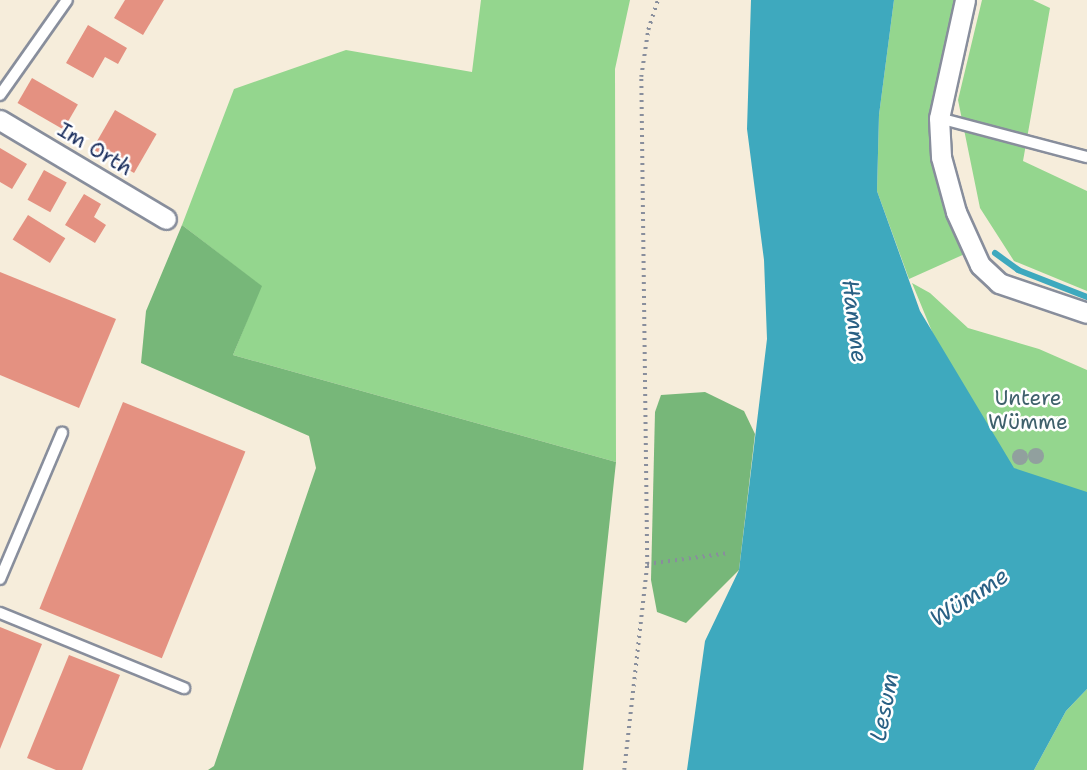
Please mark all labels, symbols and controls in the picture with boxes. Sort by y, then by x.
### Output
street label: Im Orth [53,117,137,181]
water label: Hamme [836,278,874,364]
park label: Untere Wümme [988,385,1068,435]
water label: Wümme [925,561,1013,633]
water label: Lesum [864,670,904,744]

